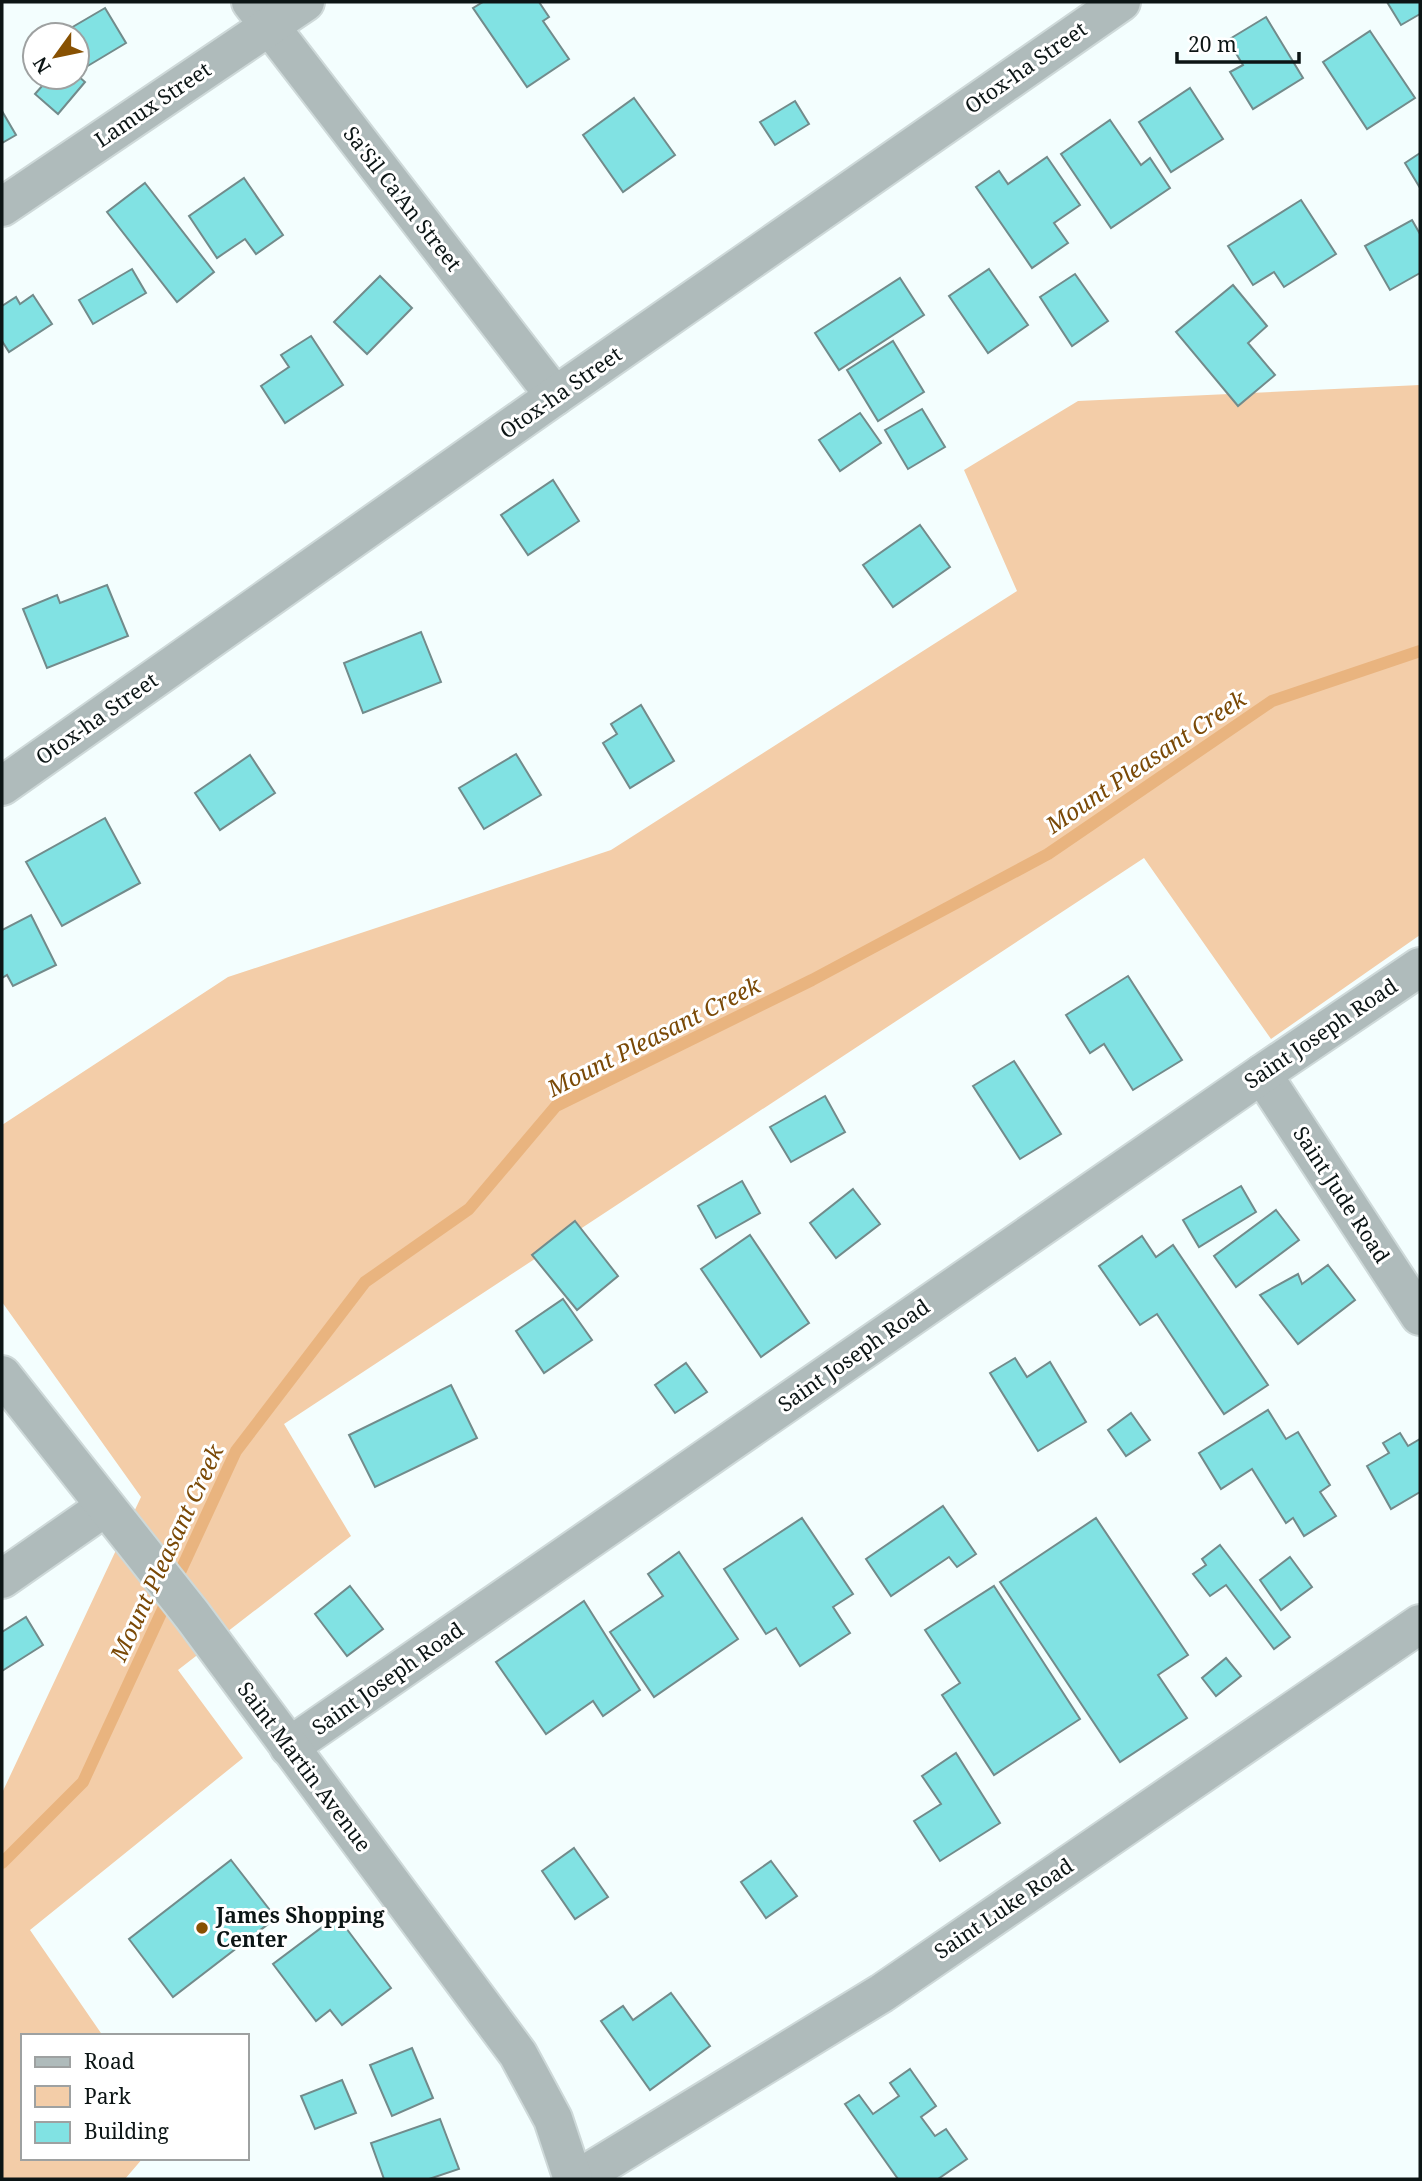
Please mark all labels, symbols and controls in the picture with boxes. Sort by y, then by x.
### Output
street label: Otox-ha Street [959,15,1092,120]
north arrow [21,21,91,91]
scale bar [1177,21,1300,65]
text: 20 m [1188,30,1237,58]
text: N [27,52,57,79]
street label: Lamux Street [89,55,216,153]
street label: Sa'Sil Ca'An Street [337,120,468,276]
street label: Otox-ha Street [494,340,627,445]
street label: Otox-ha Street [30,666,163,771]
water label: Mount Pleasant Creek [1038,682,1253,841]
water label: Mount Pleasant Creek [541,968,766,1104]
street label: Saint Joseph Road [1238,971,1403,1095]
street label: Saint Jude Road [1287,1121,1396,1268]
street label: Saint Joseph Road [772,1292,935,1418]
water label: Mount Pleasant Creek [101,1438,231,1667]
street label: Saint Joseph Road [306,1615,469,1741]
street label: Saint Martin Avenue [232,1676,378,1857]
street label: Saint Luke Road [928,1851,1078,1965]
place label: James Shopping Center [215,1901,385,1953]
marker: James Shopping Center [194,1920,210,1936]
legend [21,2034,248,2160]
text: Road [84,2047,135,2075]
text: Park [84,2082,131,2110]
text: Building [84,2117,169,2145]

